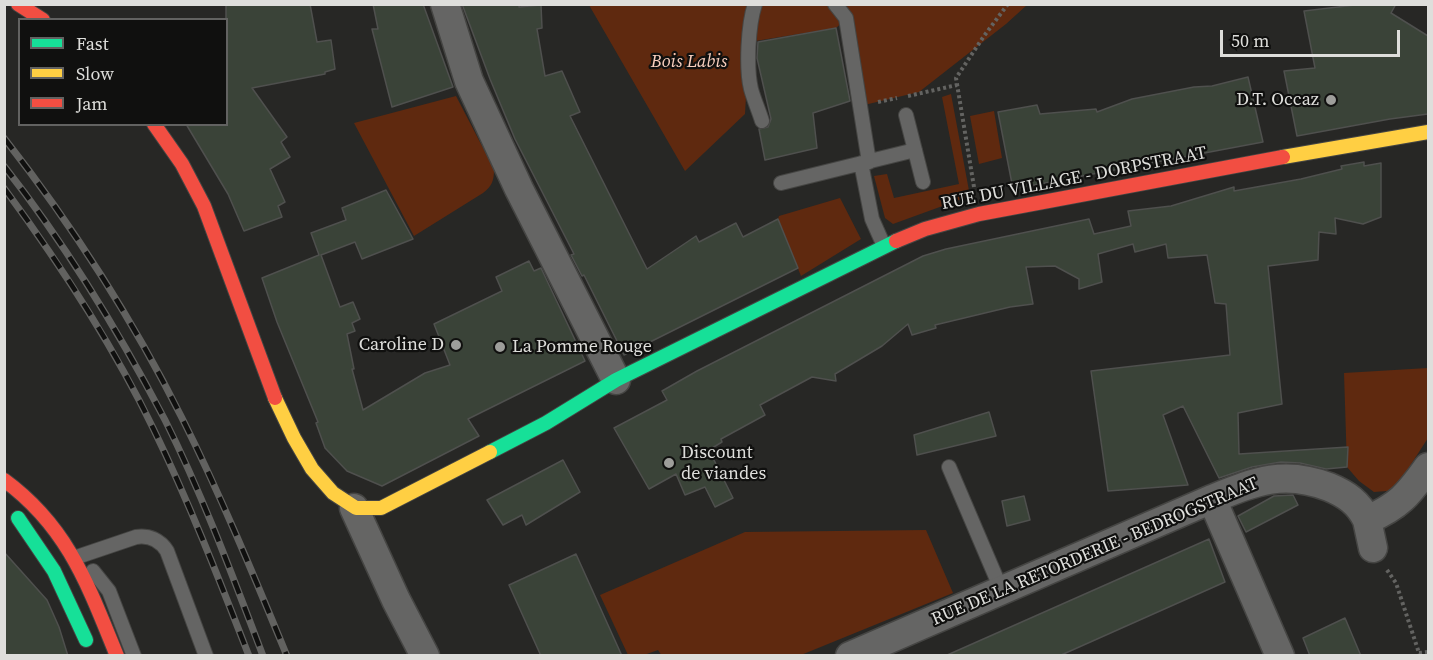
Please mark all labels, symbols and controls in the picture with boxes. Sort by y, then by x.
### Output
legend [18,18,228,126]
scale bar [1223,18,1403,56]
text: 50 m [1231,28,1269,53]
text: Fast [76,31,109,56]
park label: Bois Labis [651,51,727,73]
text: Slow [76,61,114,86]
place label: D.T. Occaz [1236,89,1319,111]
text: Jam [76,91,108,116]
marker: D.T. Occaz [1324,93,1338,107]
street label: RUE DU VILLAGE - DORPSTRAAT [939,143,1209,215]
place label: Caroline D [359,334,444,356]
place label: La Pomme Rouge [512,336,652,358]
marker: Caroline D [449,338,463,352]
marker: La Pomme Rouge [493,340,507,354]
place label: Discount de viandes [681,442,766,484]
marker: Discount de viandes [662,456,676,470]
street label: RUE DE LA RETORDERIE - BEDROGSTRAAT [928,473,1262,631]

